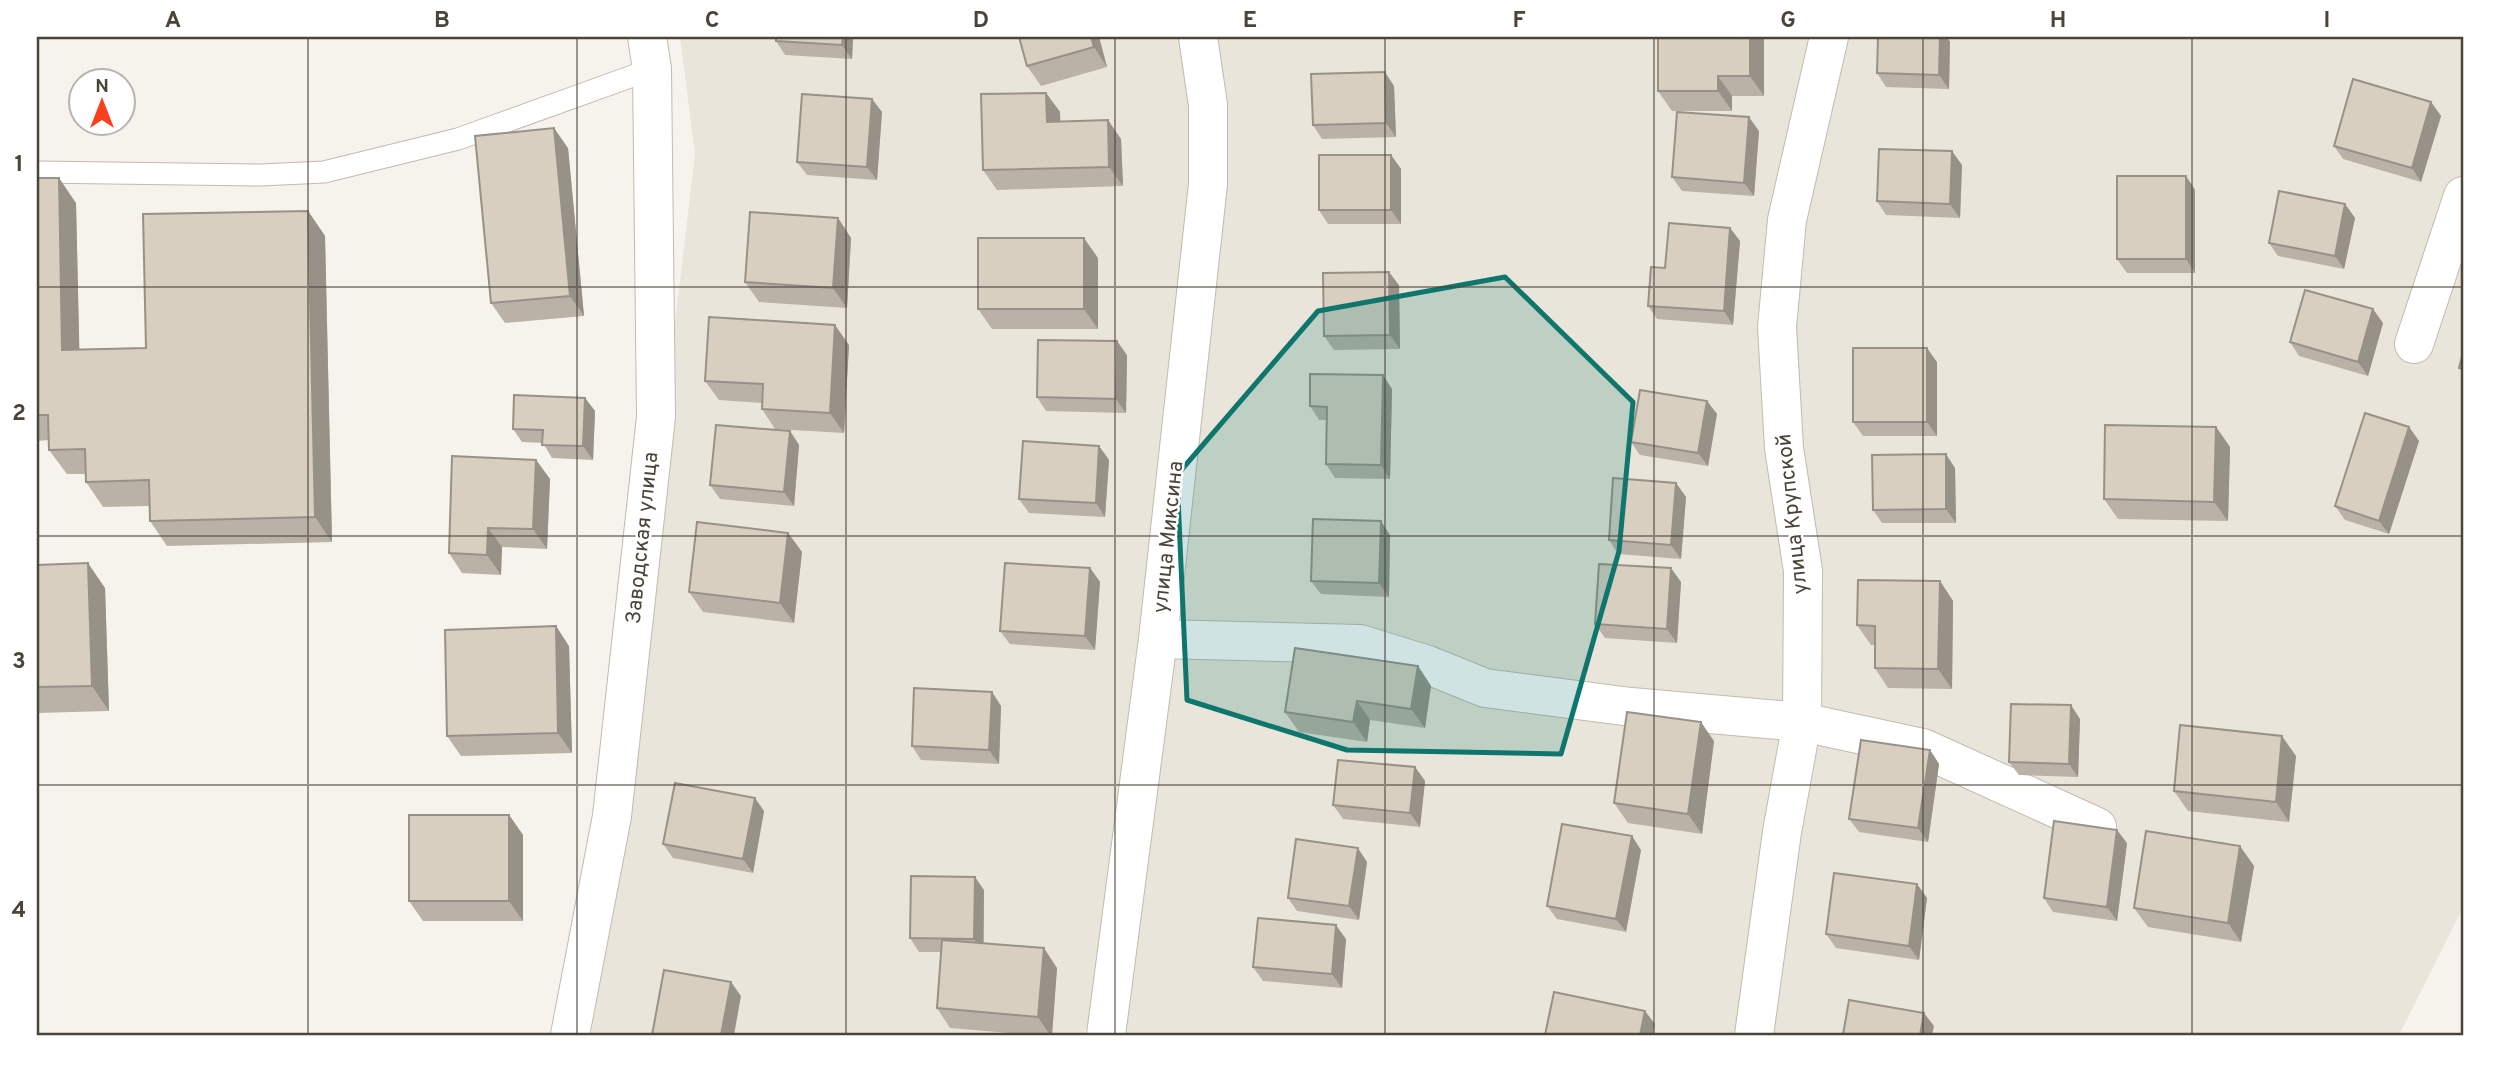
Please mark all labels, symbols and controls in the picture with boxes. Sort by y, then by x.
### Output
text: A [165,7,181,36]
text: B [434,7,450,36]
text: C [705,7,719,36]
text: D [973,7,989,36]
text: E [1243,7,1257,36]
text: F [1512,7,1526,36]
text: G [1780,7,1796,36]
text: H [2050,7,2066,36]
text: I [2324,7,2330,36]
north arrow [66,66,136,136]
text: N [95,75,109,99]
text: 1 [14,151,24,180]
text: 2 [12,400,26,429]
street label: улица Крупской [1771,432,1815,596]
street label: Заводская улица [621,451,665,625]
street label: улица Миксина [1148,459,1190,615]
text: 3 [12,648,26,677]
text: 4 [12,897,26,926]

